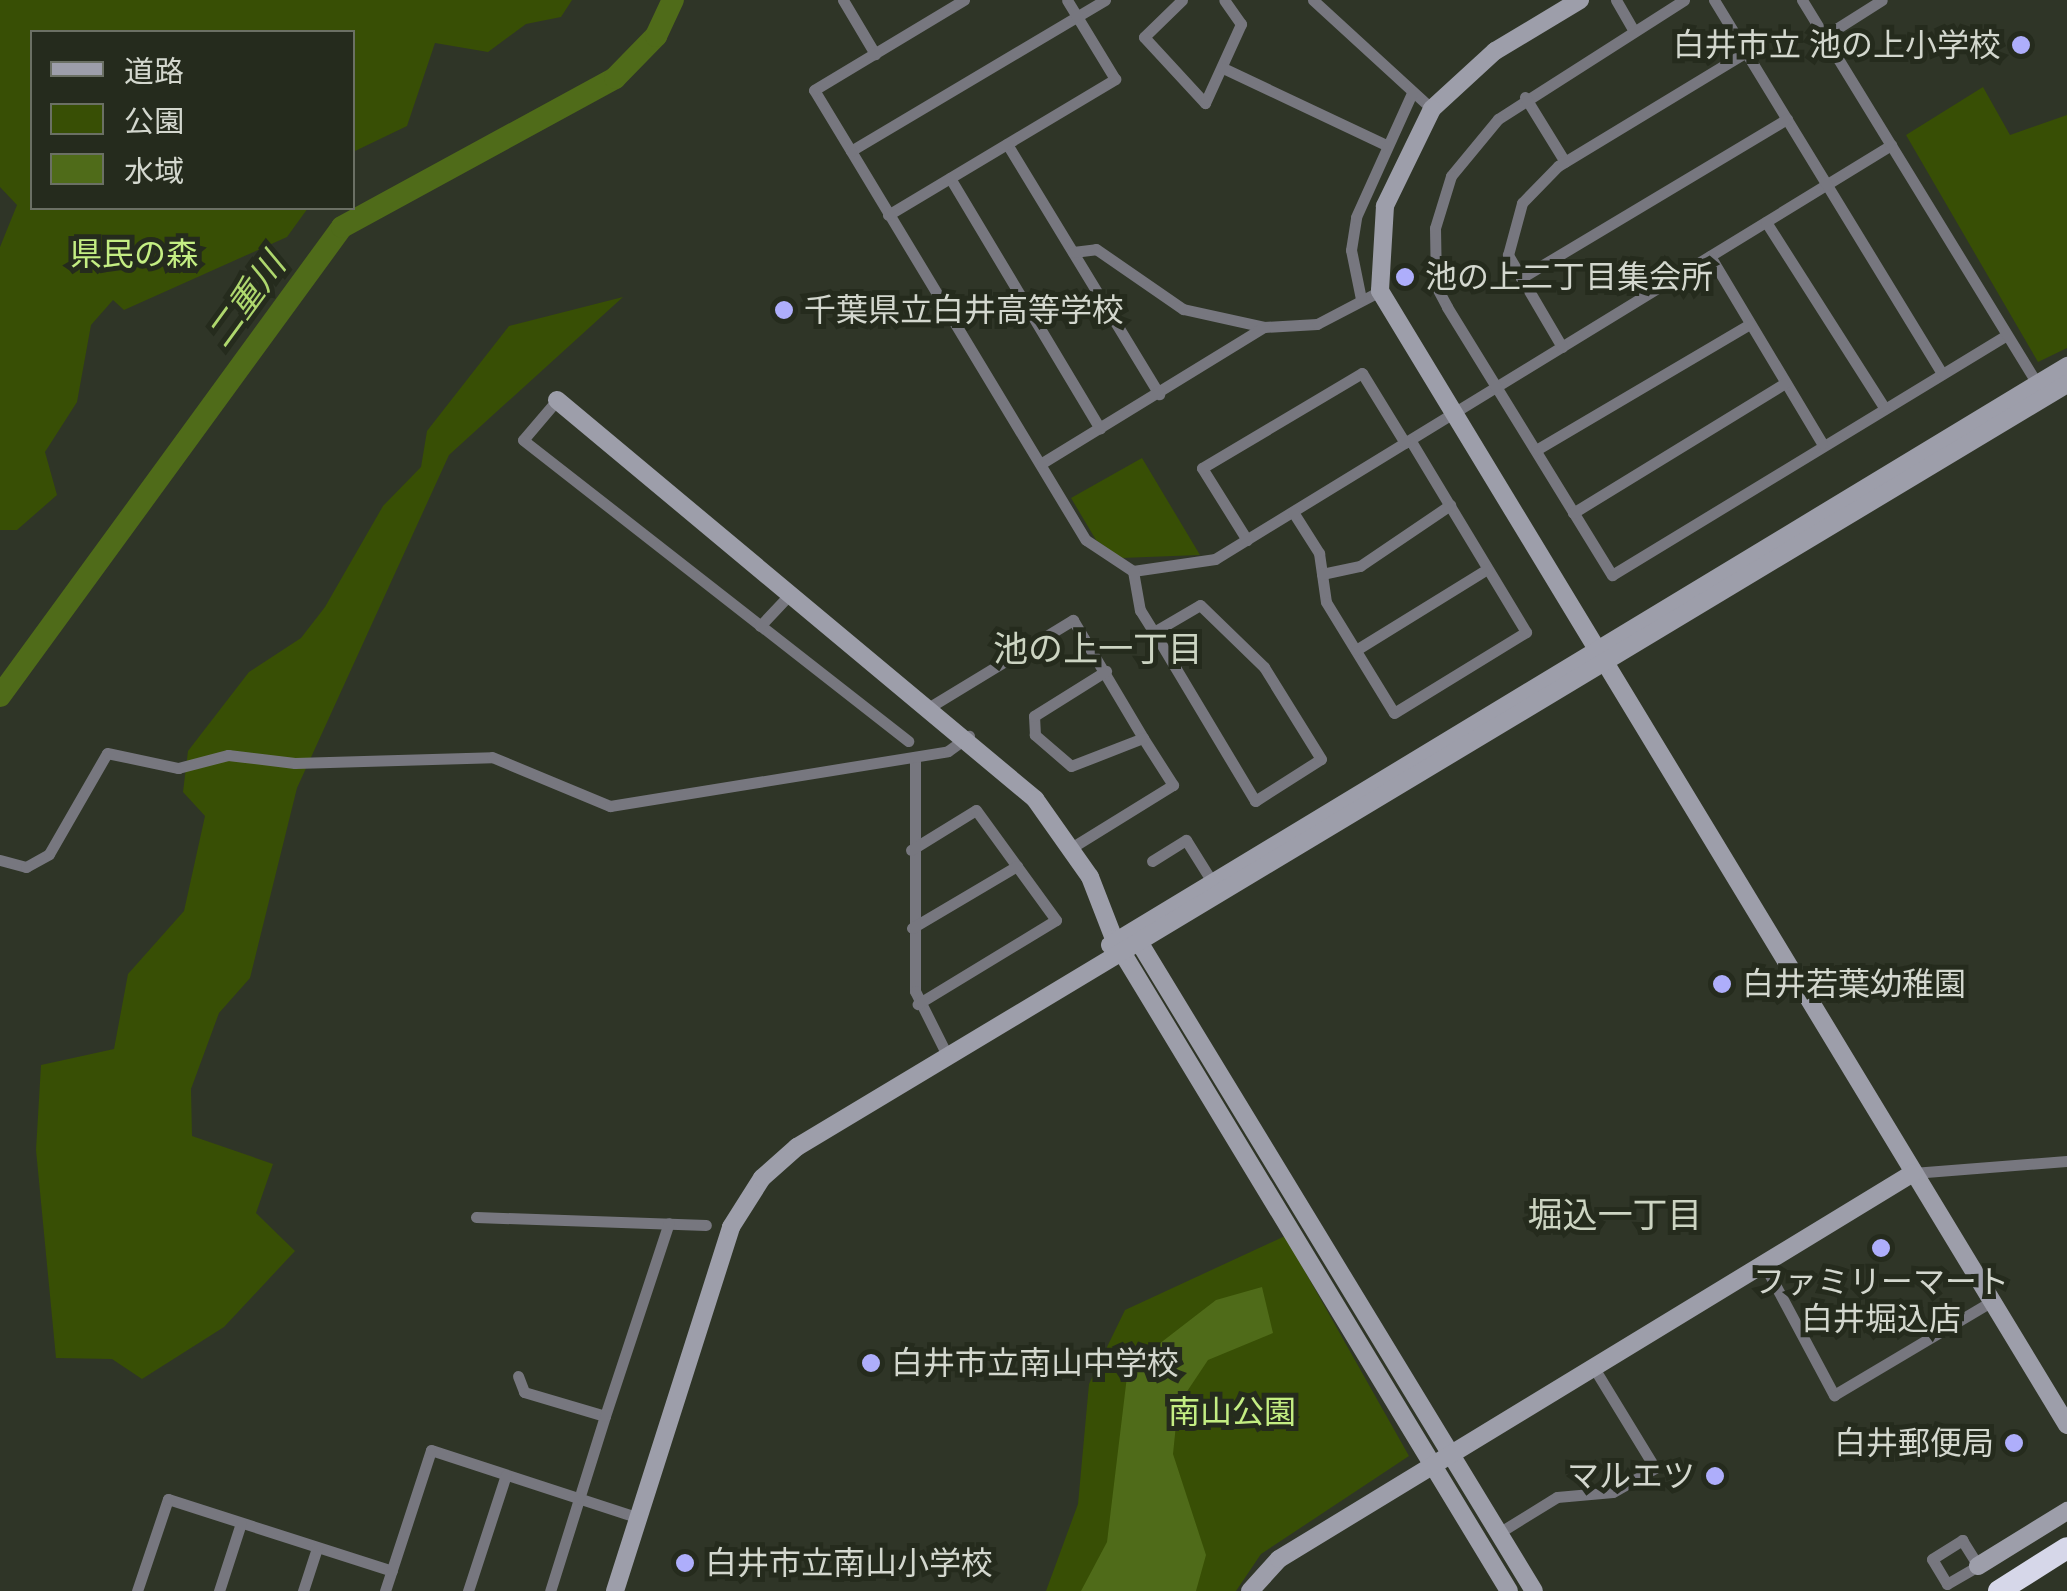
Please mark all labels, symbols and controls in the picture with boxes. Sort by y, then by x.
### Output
place label: 白井市立 池の上小学校 [1673,26,2001,64]
legend [30,30,355,210]
marker: 白井市立 池の上小学校 [2010,34,2032,56]
text: 道路 [124,54,184,89]
text: 公園 [124,104,184,139]
text: 水域 [124,154,184,189]
park label: 県民の森 [70,235,198,273]
water label: 二重川 [198,245,294,355]
place label: 池の上二丁目集会所 [1425,258,1713,296]
marker: 池の上二丁目集会所 [1394,266,1416,288]
place label: 千葉県立白井高等学校 [804,291,1124,329]
marker: 千葉県立白井高等学校 [773,299,795,321]
district label: 池の上一丁目 [993,628,1203,670]
place label: 白井若葉幼稚園 [1742,965,1966,1003]
marker: 白井若葉幼稚園 [1711,973,1733,995]
district label: 堀込一丁目 [1528,1194,1702,1236]
marker: ファミリーマート 白井堀込店 [1870,1237,1892,1259]
place label: ファミリーマート 白井堀込店 [1753,1264,2009,1339]
place label: 白井市立南山中学校 [891,1344,1179,1382]
marker: 白井市立南山中学校 [860,1352,882,1374]
park label: 南山公園 [1168,1393,1296,1431]
place label: 白井郵便局 [1834,1424,1994,1462]
marker: 白井郵便局 [2003,1432,2025,1454]
place label: マルエツ [1567,1457,1695,1495]
marker: マルエツ [1704,1465,1726,1487]
place label: 白井市立南山小学校 [705,1544,993,1582]
marker: 白井市立南山小学校 [674,1552,696,1574]

